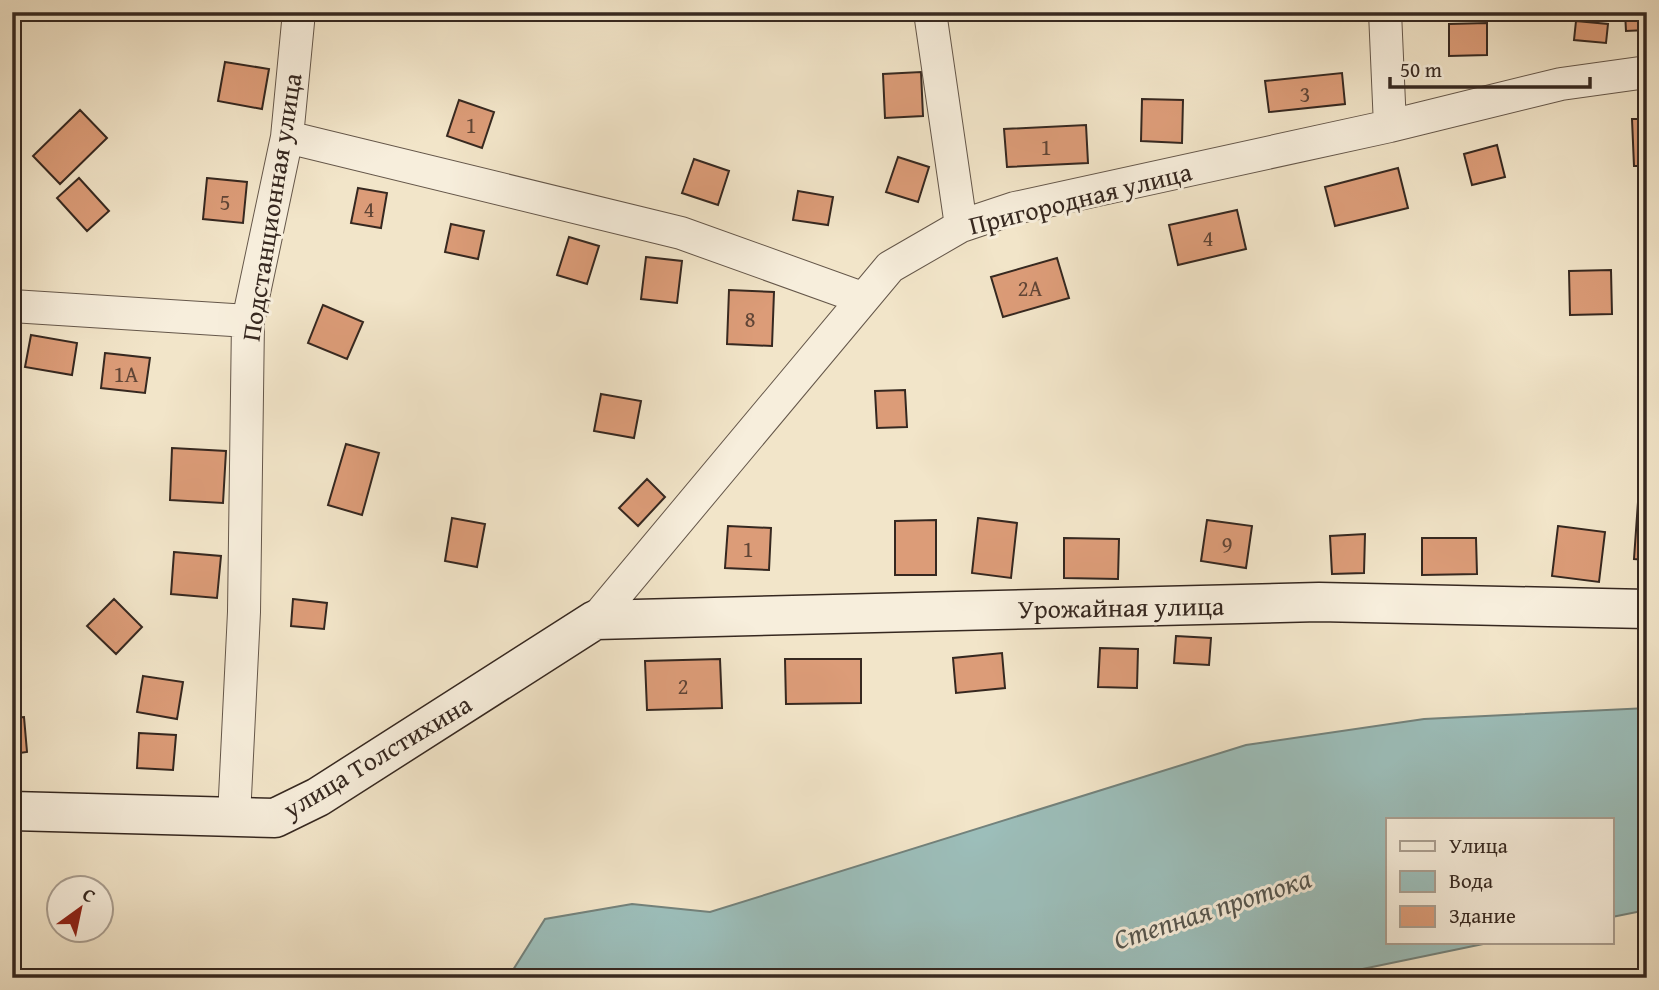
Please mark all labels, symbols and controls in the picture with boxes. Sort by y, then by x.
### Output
scale bar [1390,46,1589,90]
text: 50 m [1400,54,1442,85]
street label: Подстанционная улица [231,70,312,344]
house number: 3 [1299,77,1311,110]
house number: 1 [465,108,477,141]
house number: 1 [1040,130,1052,163]
street label: Пригородная улица [964,151,1196,245]
house number: 5 [219,185,231,218]
house number: 4 [363,192,375,225]
house number: 4 [1202,221,1214,254]
house number: 2А [1017,271,1043,304]
house number: 8 [744,302,756,335]
house number: 1А [113,357,139,390]
house number: 9 [1221,527,1233,560]
house number: 1 [742,532,754,565]
street label: Урожайная улица [1017,586,1225,628]
house number: 2 [677,669,689,702]
street label: улица Толстихина [274,684,479,828]
legend [1386,818,1614,944]
text: Улица [1449,830,1508,861]
water label: Степная протока [1108,857,1316,959]
text: Вода [1449,865,1493,896]
north arrow [46,874,116,944]
text: С [77,880,102,910]
text: Здание [1449,900,1516,931]

